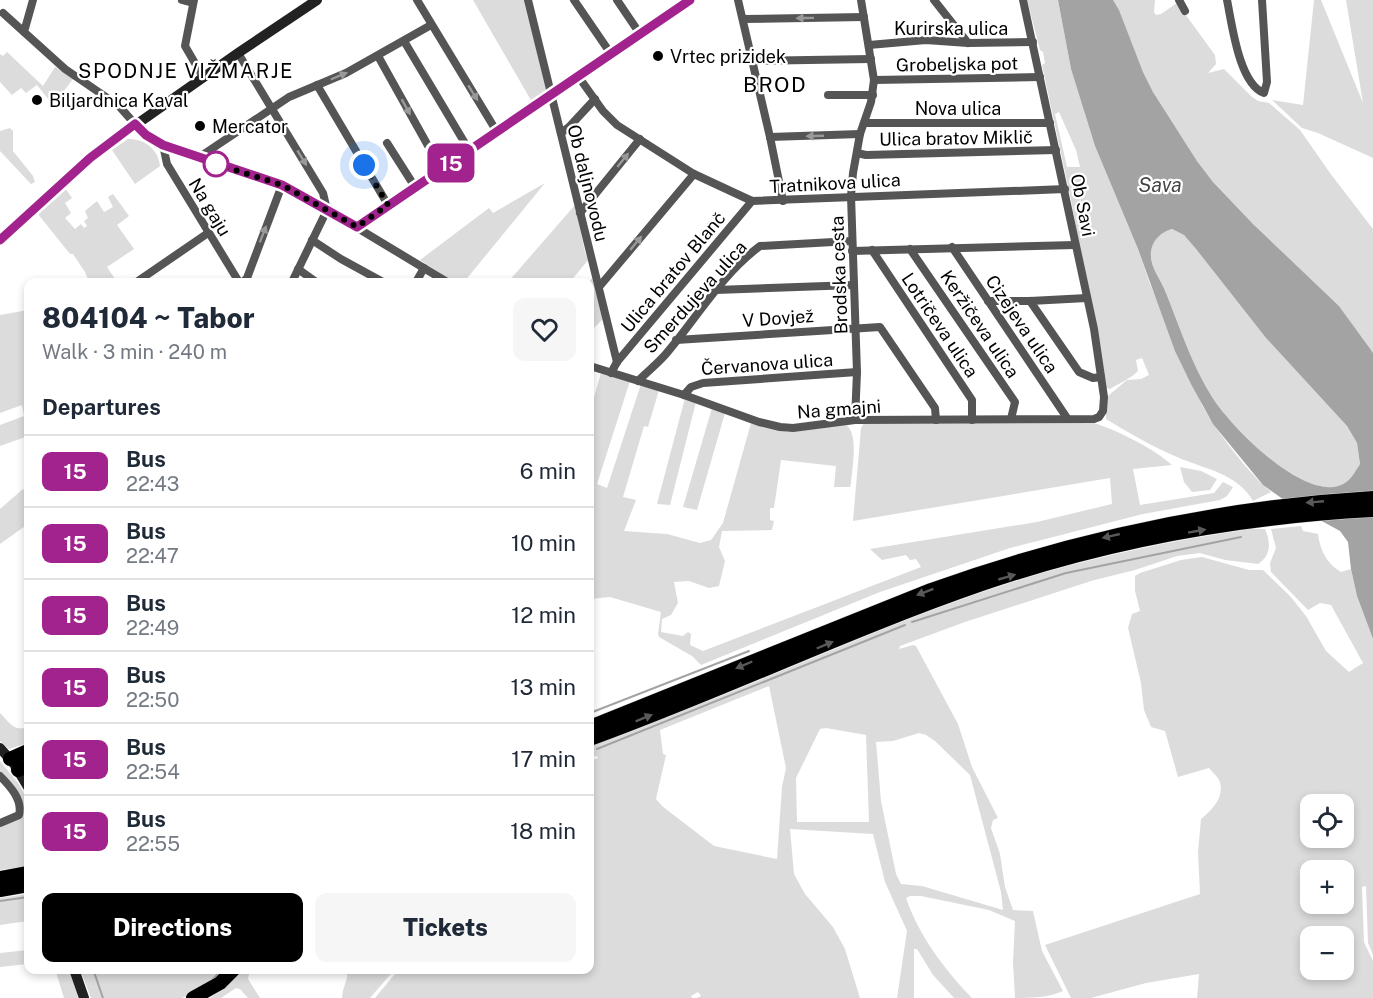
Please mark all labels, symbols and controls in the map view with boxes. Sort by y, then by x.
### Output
one-way arrow [796,13,815,23]
street label: Kurirska ulica [894,18,1008,39]
place label: Vrtec prizidek [670,46,786,67]
marker: Vrtec prizidek [651,49,665,63]
street label: Grobeljska pot [896,52,1018,76]
district label: SPODNJE VIŽMARJE [78,59,294,83]
one-way arrow [330,71,348,81]
district label: BROD [743,72,807,97]
one-way arrow [467,84,478,101]
place label: Biljardnica Kaval [49,90,188,111]
marker: Biljardnica Kaval [30,93,44,107]
street label: Nova ulica [915,98,1001,119]
one-way arrow [401,99,411,116]
place label: Mercator [212,116,288,137]
marker: Mercator [193,119,207,133]
street label: Ob daljnovodu [563,122,613,244]
street label: Ulica bratov Miklič [879,126,1033,150]
one-way arrow [806,131,825,140]
line badge: 15 [424,144,478,182]
one-way arrow [296,150,307,166]
your location [349,150,379,180]
unlabelled marker [203,151,229,177]
text: 15 [439,151,463,176]
one-way arrow [616,152,628,167]
street label: Tratnikova ulica [769,169,901,197]
street label: Ob Savi [1067,172,1099,238]
water label: Sava [1138,173,1182,197]
street label: Na gaju [185,174,235,240]
street label: Ulica bratov Blanč [616,207,730,337]
street label: Brodska cesta [826,215,852,335]
one-way arrow [258,225,268,243]
one-way arrow [630,235,642,250]
street label: Smerdujeva ulica [639,237,751,357]
street label: Keržičeva ulica [936,266,1024,382]
street label: Lotričeva ulica [897,269,983,381]
street label: Cizejeva ulica [982,271,1062,377]
button: heart [513,298,576,361]
text: 804104 ~ Tabor [42,301,254,334]
street label: V Dovjež [742,305,814,331]
text: Walk · 3 min · 240 m [42,340,227,364]
street label: Červanova ulica [700,349,834,379]
text: Departures [42,394,161,420]
street label: Na gmajni [796,396,882,422]
text: Bus [126,446,166,472]
text: 6 min [520,458,576,484]
text: 15 [63,459,87,484]
text: 22:43 [126,472,179,496]
one-way arrow [1305,497,1324,507]
text: Bus [126,518,166,544]
one-way arrow [1187,526,1206,535]
text: 10 min [511,530,576,556]
text: 15 [63,531,87,556]
one-way arrow [1102,532,1121,541]
text: 22:47 [126,544,179,568]
one-way arrow [998,572,1016,581]
one-way arrow [916,588,934,598]
text: Bus [126,590,166,616]
text: 12 min [511,602,576,628]
text: 15 [63,603,87,628]
text: 22:49 [126,616,179,640]
one-way arrow [816,640,834,649]
one-way arrow [735,661,753,670]
text: Bus [126,662,166,688]
text: 13 min [511,674,576,700]
text: 15 [63,675,87,700]
text: 22:50 [126,688,179,712]
one-way arrow [635,713,653,723]
text: Bus [126,734,166,760]
text: 17 min [511,746,576,772]
text: 15 [63,747,87,772]
text: 22:54 [126,760,180,784]
map controls [1300,794,1354,980]
button: locate [1300,794,1354,848]
text: Bus [126,806,166,832]
text: 18 min [510,818,576,844]
text: 15 [63,819,87,844]
text: 22:55 [126,832,180,856]
button: + [1300,860,1354,914]
button: Directions [42,893,303,962]
button: Tickets [315,893,576,962]
button: − [1300,926,1354,980]

